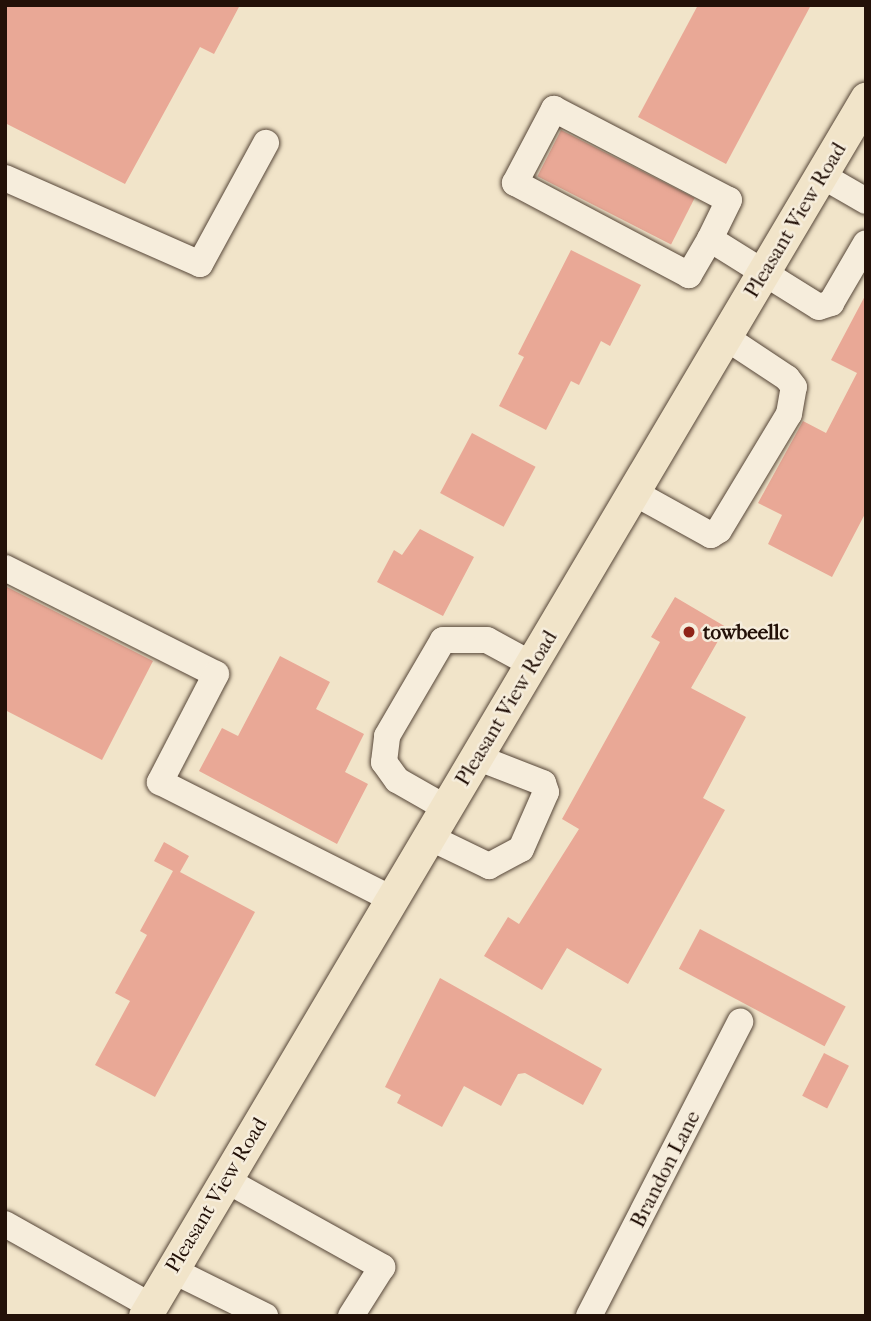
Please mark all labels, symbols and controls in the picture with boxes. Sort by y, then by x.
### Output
street label: Pleasant View Road [739,138,851,302]
place label: towbeellc [703,619,789,645]
marker: towbeellc [681,624,697,640]
street label: Pleasant View Road [450,626,562,790]
street label: Brandon Lane [625,1106,705,1232]
street label: Pleasant View Road [160,1113,272,1277]

